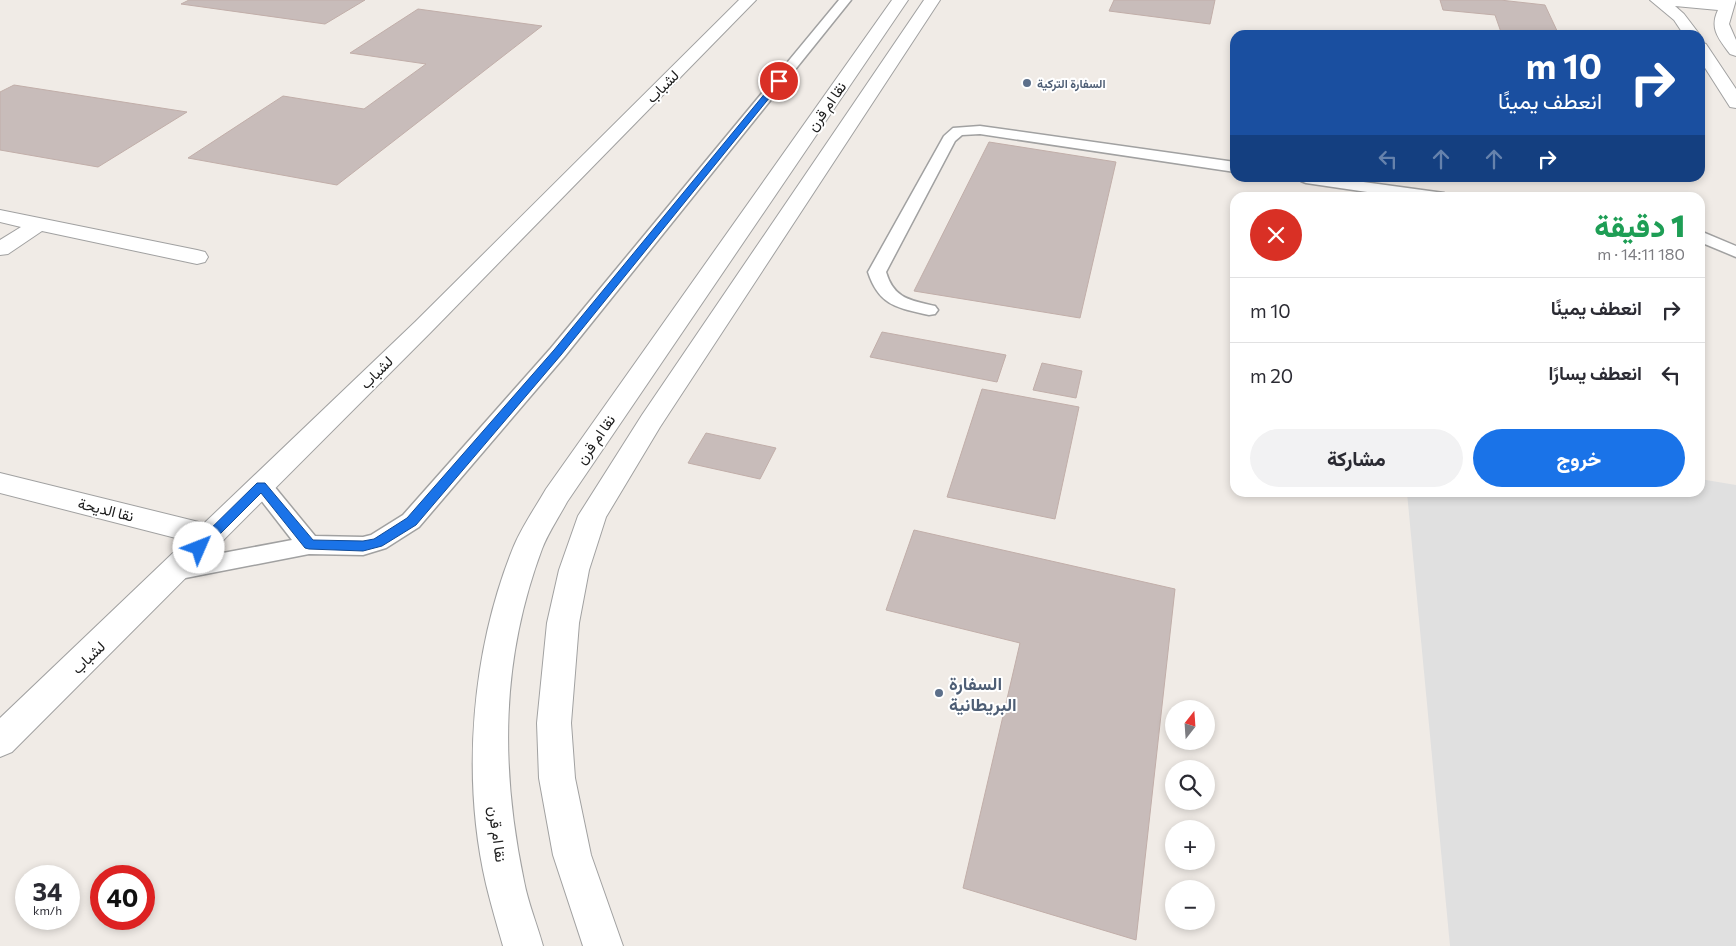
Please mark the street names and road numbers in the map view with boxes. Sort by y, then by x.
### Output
street label: لشباب [642,66,683,107]
street label: نقا ام قرن [803,78,851,135]
street label: لشباب [356,352,397,393]
street label: نقا ام قرن [572,411,620,468]
street label: نقا الديحة [76,493,136,526]
street label: لشباب [68,637,109,678]
street label: نقا ام قرن [483,805,511,863]

